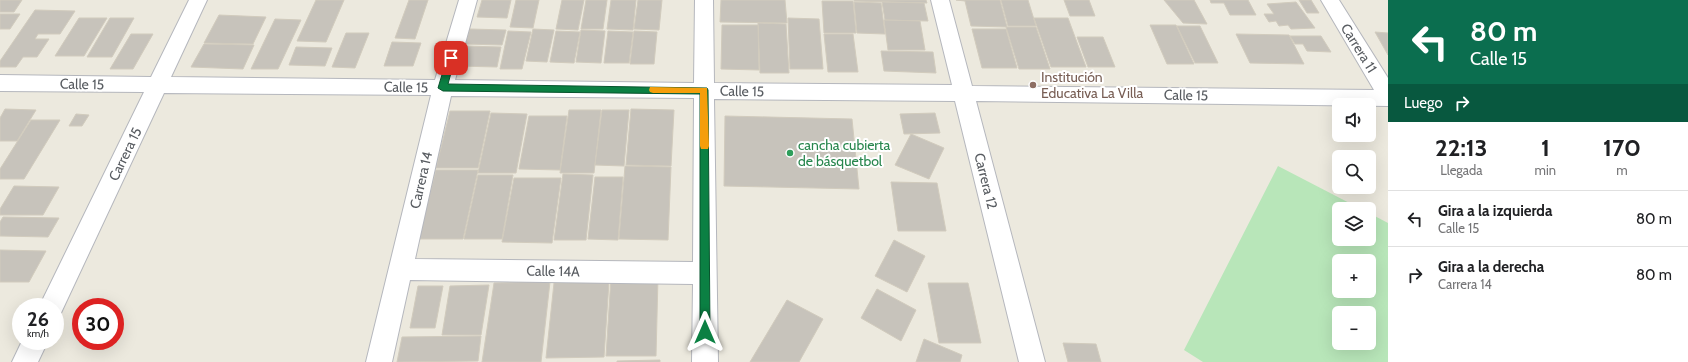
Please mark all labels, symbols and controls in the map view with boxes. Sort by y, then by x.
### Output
text: 80 m [1470,14,1537,48]
icon: left [1404,16,1456,68]
street label: Carrera 11 [1337,20,1381,76]
pin [434,41,468,75]
icon: arrive [440,47,462,69]
text: Calle 15 [1470,48,1527,70]
place label: Institución Educativa La Villa [1041,68,1144,102]
street label: Calle 15 [60,75,104,93]
street label: Calle 15 [384,78,428,96]
marker: Institución Educativa La Villa [1028,80,1038,90]
street label: Calle 15 [720,82,764,100]
street label: Calle 15 [1164,86,1208,104]
icon: right [1451,92,1473,114]
text: Luego [1404,94,1443,112]
map controls [1332,98,1376,350]
button: sound [1332,98,1376,142]
street label: Carrera 15 [104,124,146,184]
text: 22:13 [1435,133,1488,162]
text: 1 [1541,133,1550,162]
text: 170 [1603,133,1641,162]
place label: cancha cubierta de básquetbol [798,136,890,170]
marker: cancha cubierta de básquetbol [785,148,795,158]
street label: Carrera 14 [406,150,436,210]
button: search [1332,150,1376,194]
street label: Carrera 12 [970,151,1002,211]
text: Llegada [1440,162,1482,178]
text: min [1535,162,1556,178]
text: m [1616,162,1628,178]
button: layers [1332,202,1376,246]
text: Gira a la izquierda [1438,202,1552,220]
icon: left [1404,208,1426,230]
text: 80 m [1636,210,1672,228]
text: Calle 15 [1438,220,1479,236]
button: + [1332,254,1376,298]
text: Gira a la derecha [1438,258,1544,276]
street label: Calle 14A [526,262,580,280]
icon: right [1404,264,1426,286]
text: 80 m [1636,266,1672,284]
text: Carrera 14 [1438,276,1492,292]
speed limit sign: 30 [72,298,124,350]
button: − [1332,306,1376,350]
text: 26 [27,307,49,331]
position arrow [684,311,726,353]
text: km/h [27,327,49,340]

